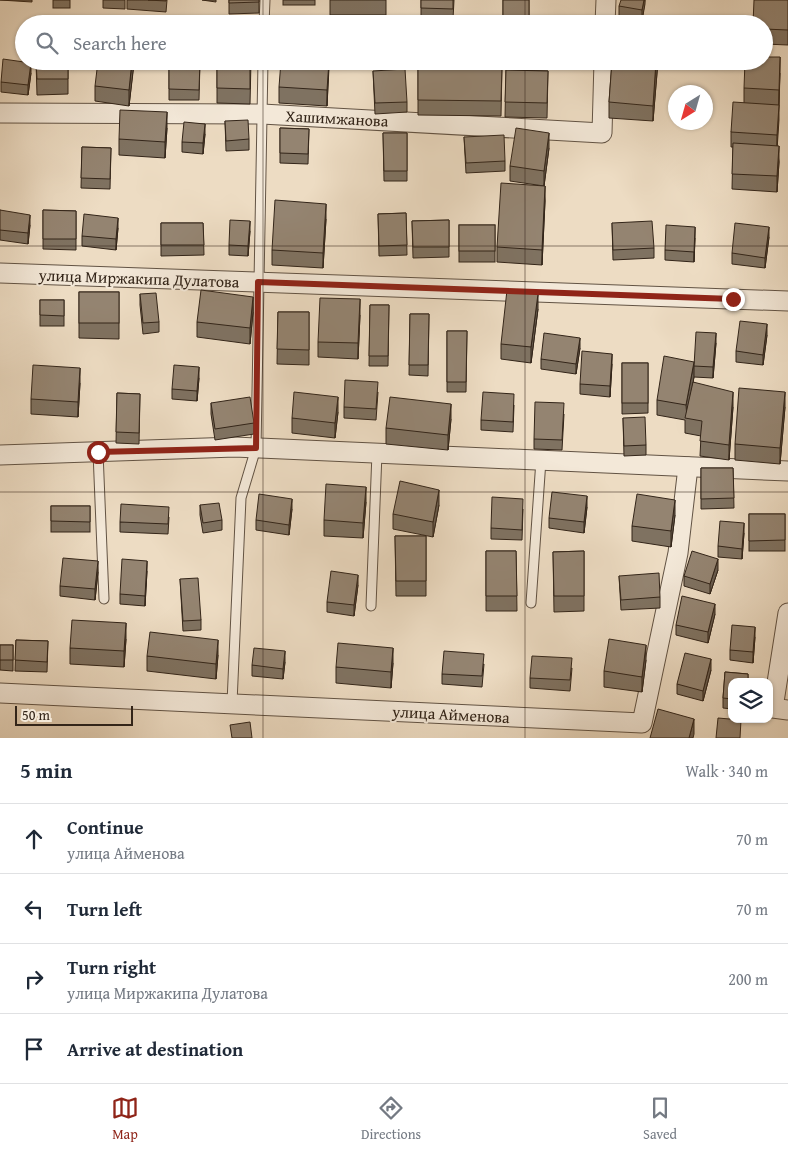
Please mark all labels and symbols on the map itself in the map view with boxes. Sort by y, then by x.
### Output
north arrow [668,85,713,130]
street label: Хашимжанова [285,103,389,133]
street label: улица Миржакипа Дулатова [37,262,240,294]
route end [722,288,745,311]
route start [87,441,110,464]
street label: улица Айменова [391,699,511,729]
scale bar [15,703,132,726]

